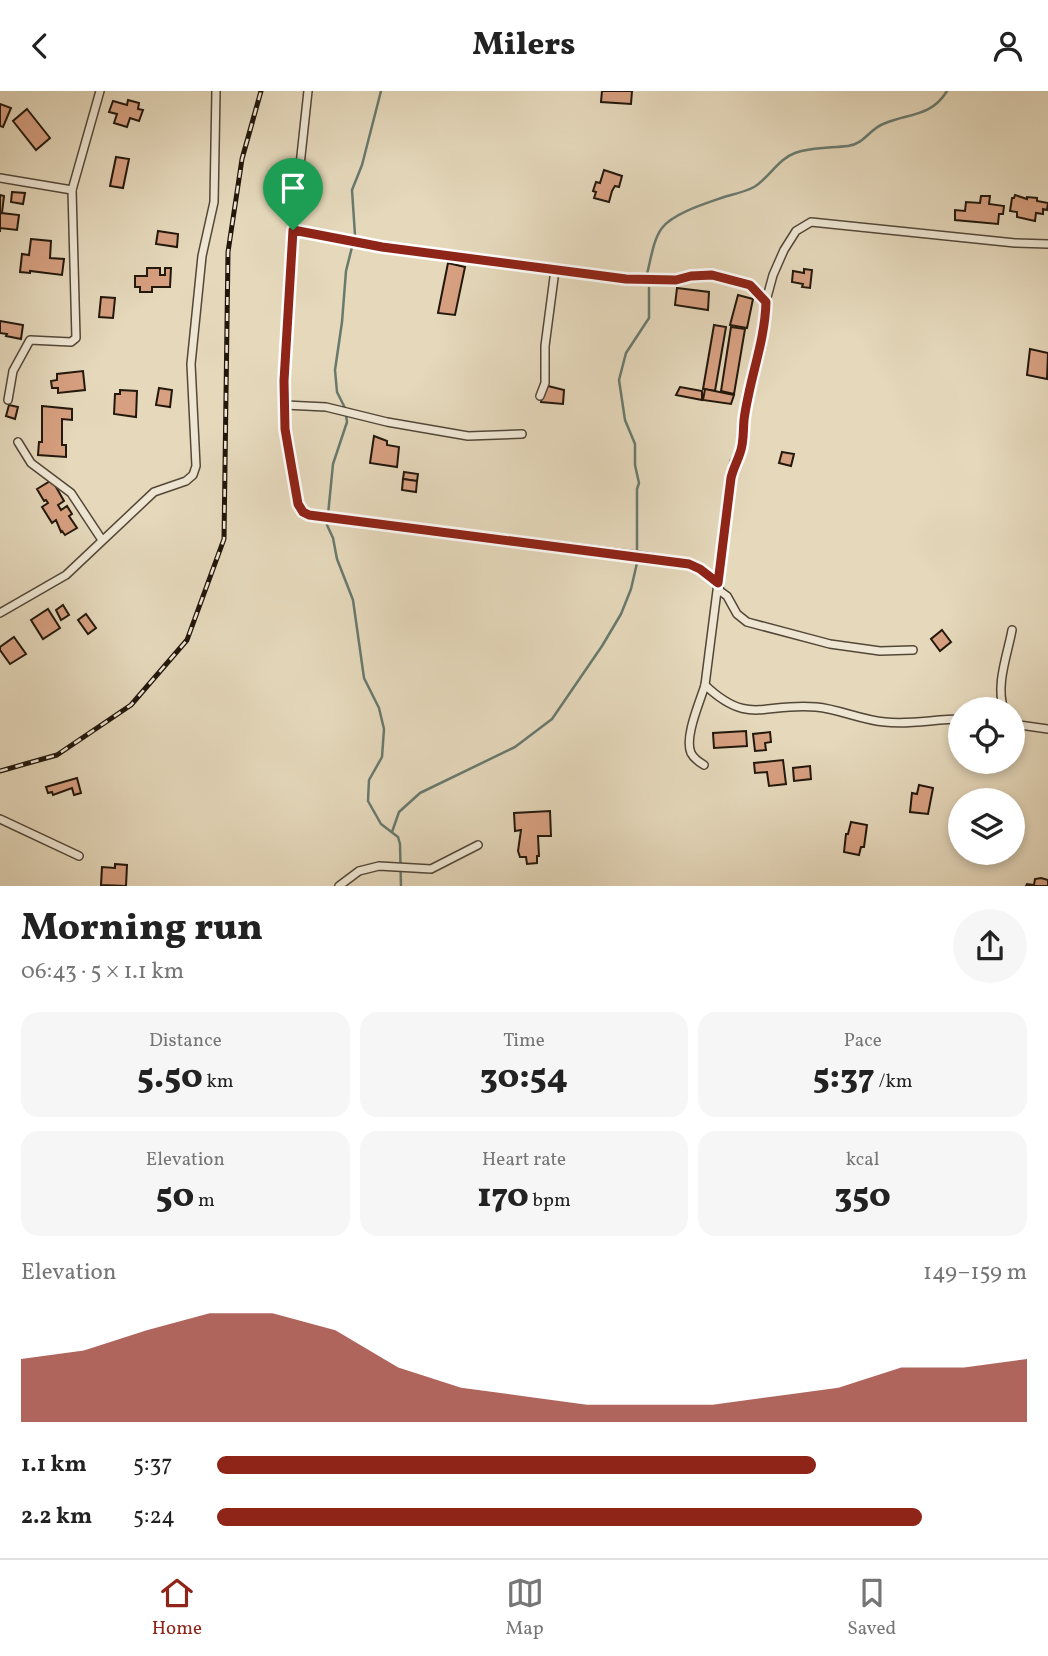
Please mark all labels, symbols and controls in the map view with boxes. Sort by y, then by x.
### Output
text: Milers [473,24,575,68]
icon: back [21,27,59,65]
icon: person [989,27,1027,65]
pin [263,158,323,230]
icon: arrive [274,169,312,207]
map controls [948,697,1025,865]
button: locate [948,697,1025,774]
button: layers [948,788,1025,865]
text: Morning run [21,903,263,956]
button: share [953,909,1027,983]
text: 06:43 · 5 × 1.1 km [21,956,184,988]
text: Distance [149,1028,222,1054]
text: Time [503,1028,545,1054]
text: Pace [844,1028,882,1054]
text: 5.50 [137,1054,203,1102]
text: 30:54 [480,1054,568,1102]
text: 5:37 [813,1054,875,1102]
text: km [203,1069,234,1095]
text: /km [875,1069,913,1095]
text: Elevation [146,1147,225,1173]
text: Heart rate [482,1147,566,1173]
text: kcal [846,1147,880,1173]
text: 50 [156,1173,194,1221]
text: 170 [477,1173,529,1221]
text: 350 [835,1173,891,1221]
text: m [194,1188,215,1214]
text: bpm [529,1188,571,1214]
text: Elevation [21,1257,117,1289]
text: 149–159 m [923,1257,1027,1289]
text: 1.1 km [21,1449,87,1481]
text: 5:37 [133,1449,172,1481]
text: 2.2 km [21,1501,92,1533]
text: 5:24 [133,1501,175,1533]
tab: Home [152,1574,202,1642]
tab: Map [506,1574,544,1642]
tab: Saved [847,1574,896,1642]

